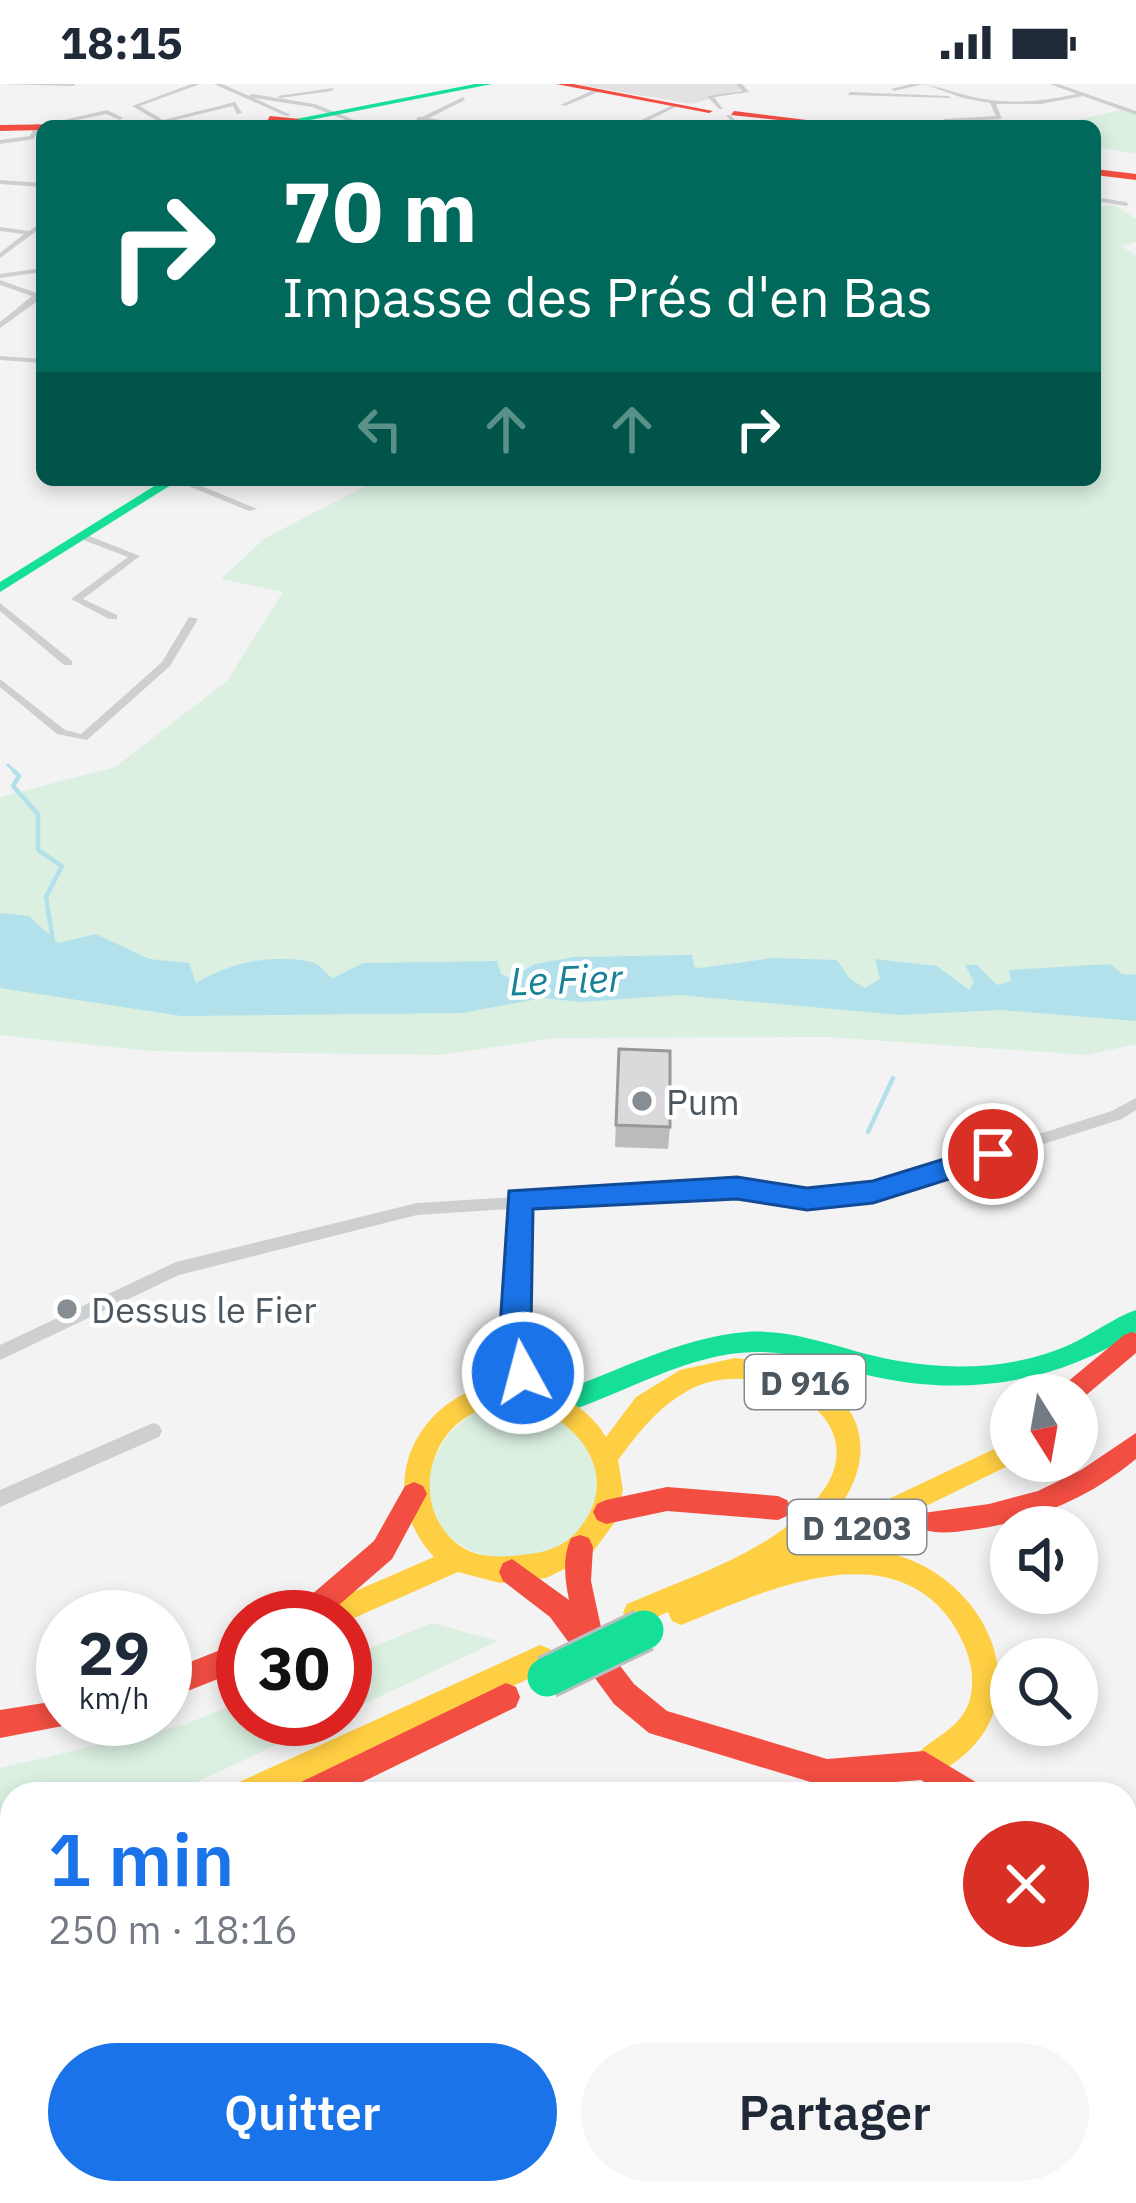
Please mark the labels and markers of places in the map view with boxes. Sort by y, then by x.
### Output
place label: Pum [666,1078,740,1125]
marker: Pum [629,1088,655,1114]
pin [942,1103,1044,1205]
place label: Dessus le Fier [91,1286,316,1333]
marker: Dessus le Fier [54,1296,80,1322]

